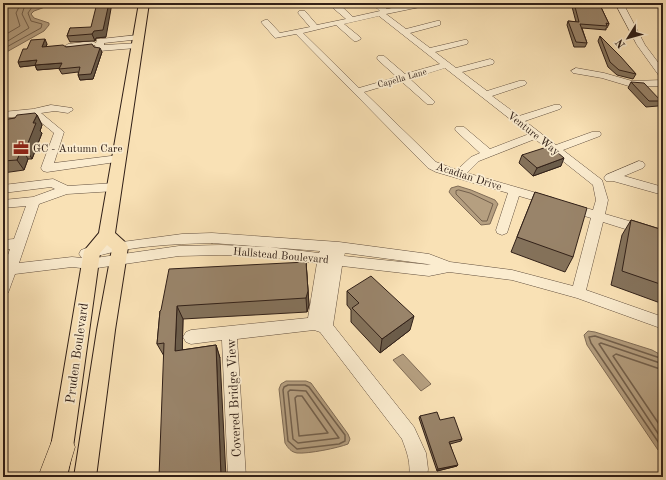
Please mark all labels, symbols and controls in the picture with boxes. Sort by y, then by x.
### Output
north arrow [608,18,648,58]
text: N [614,36,628,50]
street label: Capella Lane [377,67,428,90]
street label: Venture Way [505,111,561,158]
office icon: GC - Autumn Care [12,139,30,157]
place label: GC - Autumn Care [33,144,123,155]
street label: Acadian Drive [434,162,503,193]
street label: Hallstead Boulevard [233,247,329,266]
street label: Pruden Boulevard [64,302,91,404]
street label: Covered Bridge View [225,338,244,458]

